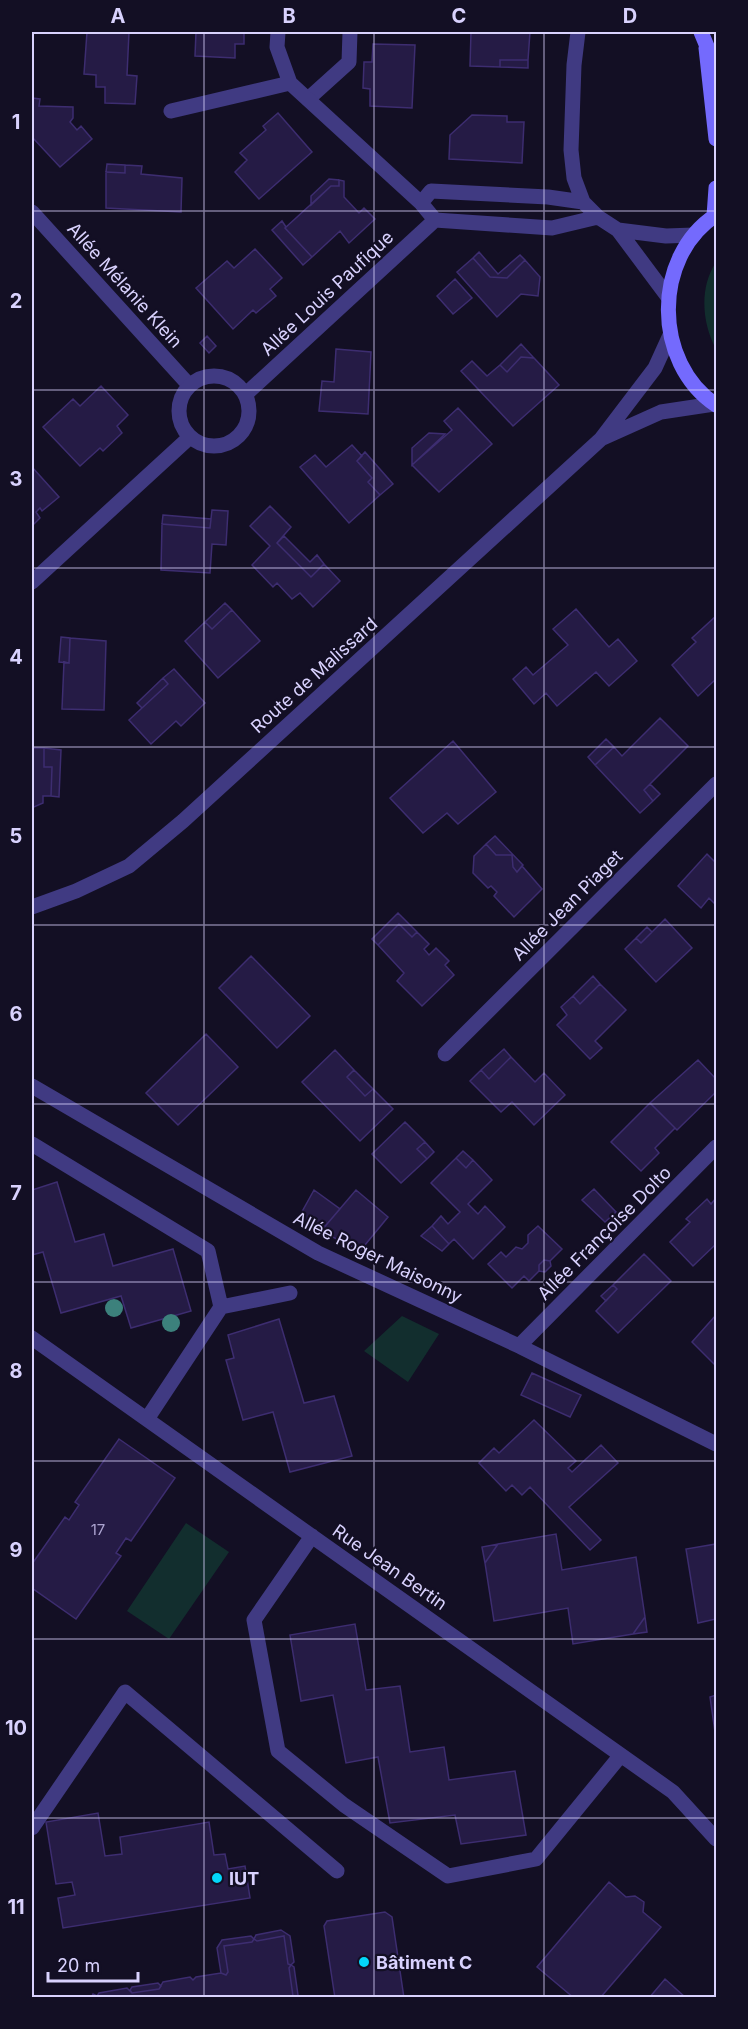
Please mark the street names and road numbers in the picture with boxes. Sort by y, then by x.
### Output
street label: Allée Mélanie Klein [63,218,187,352]
street label: Allée Louis Paufique [257,226,397,360]
street label: Route de Malissard [247,613,381,737]
street label: Allée Jean Piaget [507,845,627,965]
street label: Allée Françoise Dolto [533,1162,675,1304]
street label: Allée Roger Maisonny [290,1207,466,1307]
street label: Rue Jean Bertin [329,1520,451,1614]

